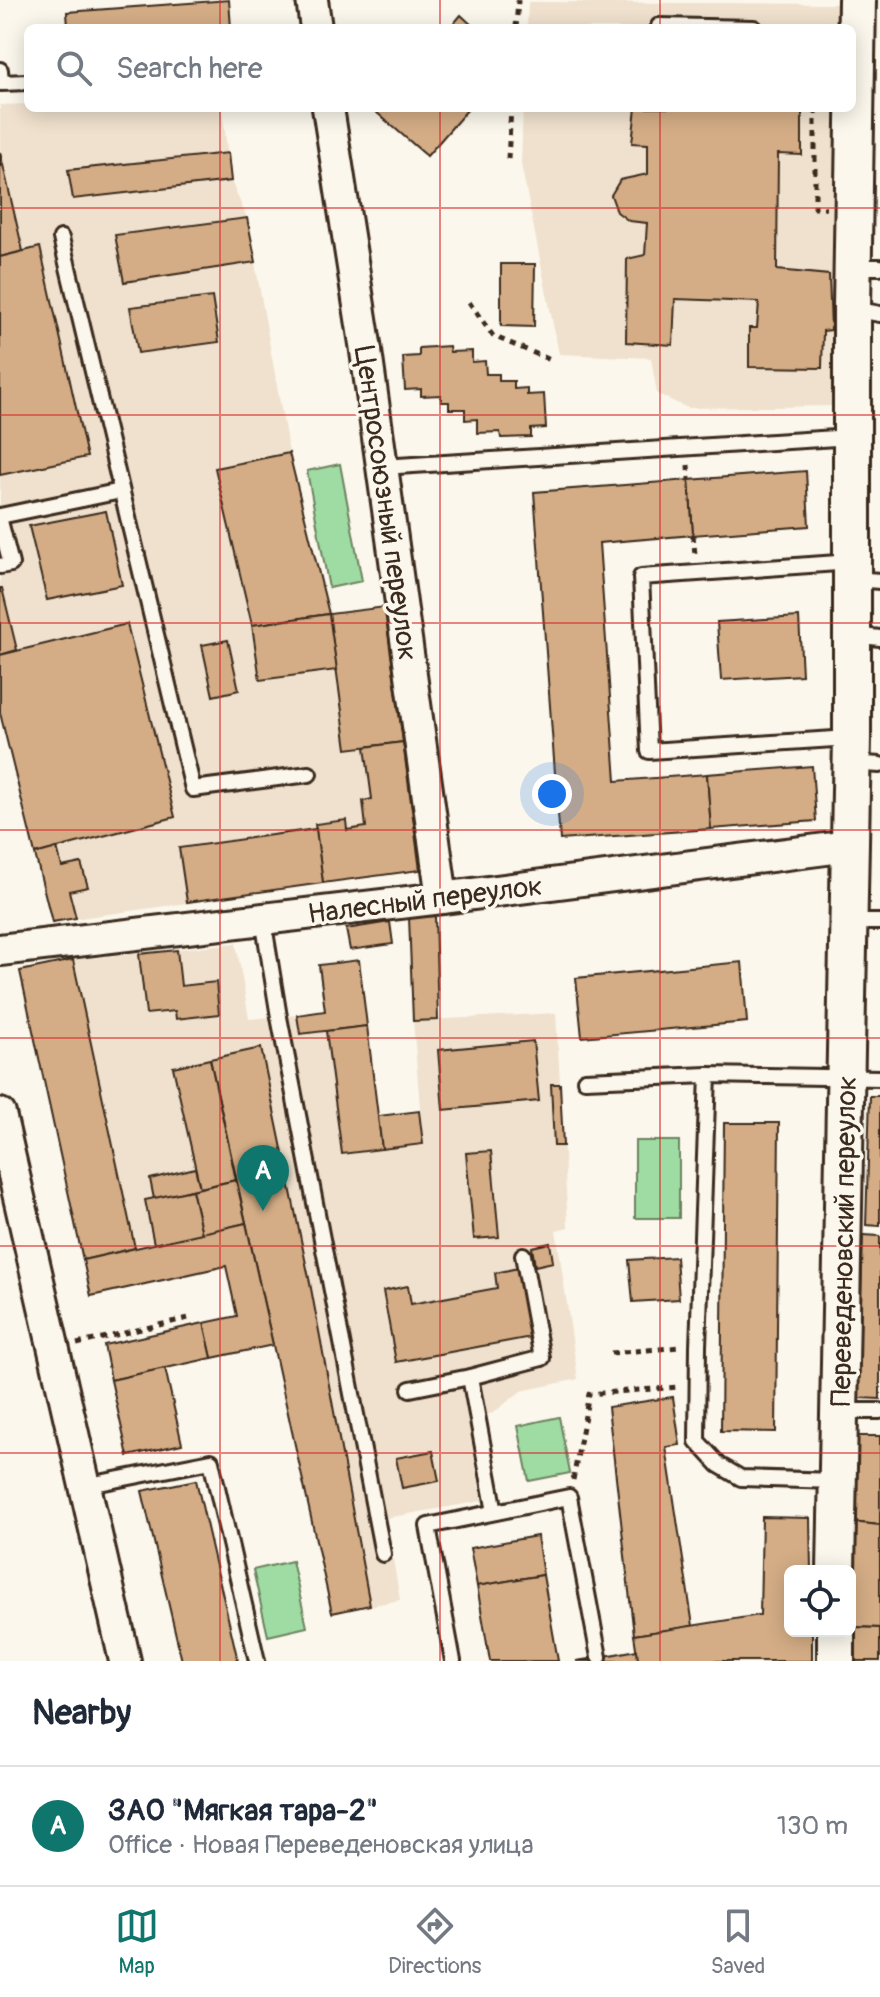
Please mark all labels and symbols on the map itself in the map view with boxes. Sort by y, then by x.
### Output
street label: Центросоюзный переулок [346,344,425,663]
your location [532,774,572,814]
street label: Налесный переулок [306,869,545,932]
street label: Переведеновский переулок [824,1075,865,1407]
pin: A [237,1145,289,1211]

